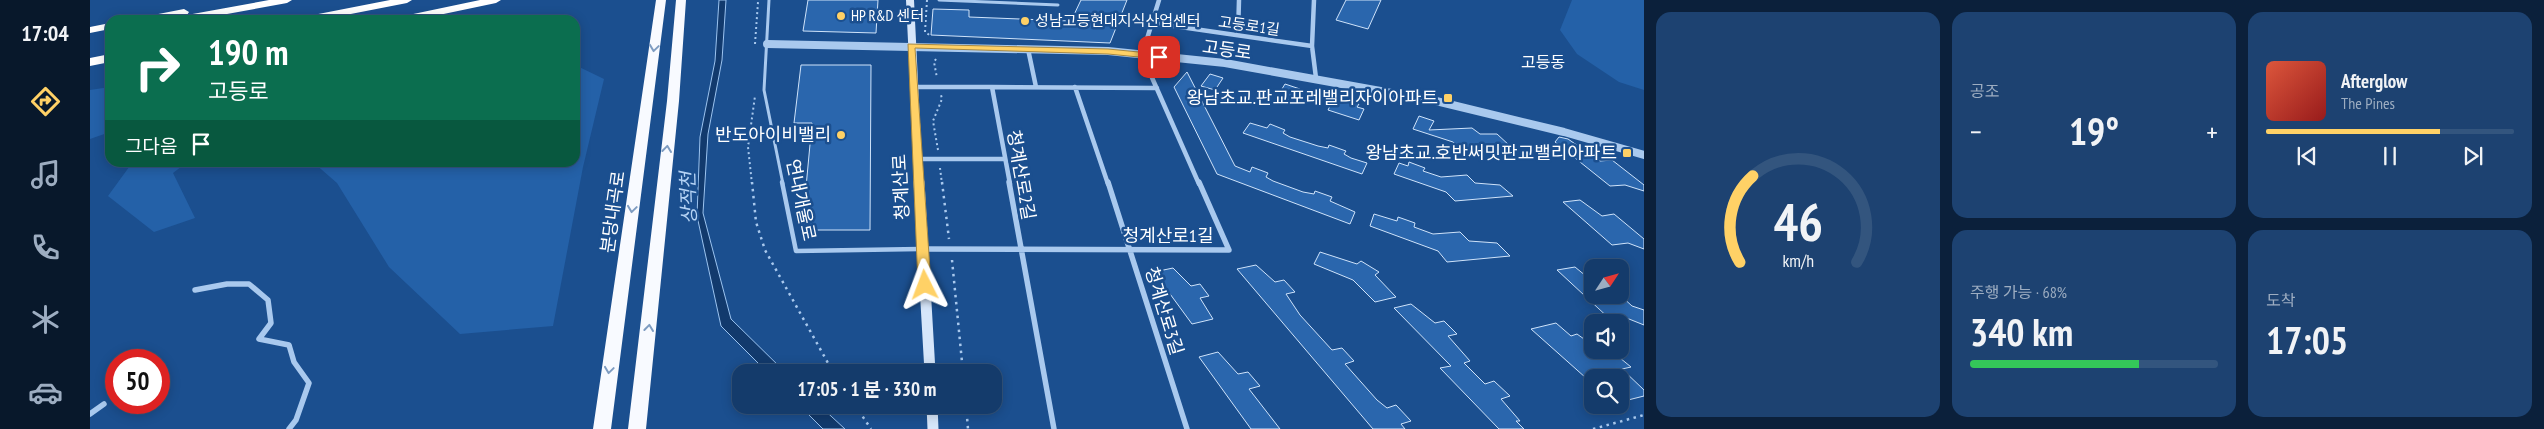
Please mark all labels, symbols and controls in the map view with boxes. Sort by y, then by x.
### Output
place label: HP R&D 센터 [851,6,924,25]
marker: HP R&D 센터 [835,10,847,22]
place label: 성남고등현대지식산업센터 [1035,11,1201,30]
street label: 고등로1길 [1217,12,1281,39]
marker: 성남고등현대지식산업센터 [1019,15,1031,27]
text: 17:04 [21,19,69,47]
text: 190 m [208,29,289,75]
icon: right [125,35,190,100]
street label: 고등로 [1201,35,1253,64]
pin [1138,36,1180,78]
icon: arrive [1145,43,1173,71]
one-way arrow [649,45,660,53]
district label: 고등동 [1521,52,1565,72]
text: Afterglow [2341,69,2407,93]
text: 고등로 [208,77,269,105]
text: 공조 [1970,81,1999,101]
icon: directions [28,84,63,119]
place label: 왕남초교.판교포레밸리자이아파트 [1186,86,1438,109]
marker: 왕남초교.판교포레밸리자이아파트 [1442,92,1454,104]
text: The Pines [2341,93,2395,113]
text: 19° [2069,106,2119,155]
text: − [1970,113,1982,150]
text: + [2206,113,2218,150]
place label: 반도아이비밸리 [715,123,831,146]
street label: 청계산로2길 [1002,128,1041,222]
marker: 반도아이비밸리 [835,129,847,141]
icon: arrive [187,130,215,158]
text: 그다음 [125,134,177,158]
place label: 왕남초교.호반써밋판교밸리아파트 [1365,141,1617,164]
icon: previous [2293,142,2321,170]
icon: pause [2376,142,2404,170]
icon: next [2459,142,2487,170]
one-way arrow [661,145,672,153]
marker: 왕남초교.호반써밋판교밸리아파트 [1621,147,1633,159]
street label: 청계산로 [887,153,914,221]
icon: music [28,157,63,192]
street label: 연내개울로 [782,157,821,243]
street label: 분당내곡로 [595,169,630,255]
water label: 상적천 [675,170,701,225]
text: 46 [1773,188,1823,255]
one-way arrow [627,206,638,214]
street label: 청계산로1길 [1123,224,1213,247]
icon: phone [28,230,63,265]
text: km/h [1782,249,1814,272]
position arrow [898,258,950,310]
north arrow [1584,259,1629,304]
map controls [1584,259,1629,414]
street label: 청계산로3길 [1140,264,1189,358]
text: 주행 가능 · 68% [1970,282,2067,302]
text: 도착 [2266,290,2295,310]
icon: climate [28,302,63,337]
text: 340 km [1970,307,2073,356]
button: sound [1584,314,1629,359]
text: 17:05 [2266,315,2348,364]
one-way arrow [643,324,654,332]
speed limit sign: 50 [105,349,170,414]
one-way arrow [605,366,615,375]
button: search [1584,369,1629,414]
icon: car [28,375,63,410]
text: 17:05 · 1 분 · 330 m [798,377,936,401]

